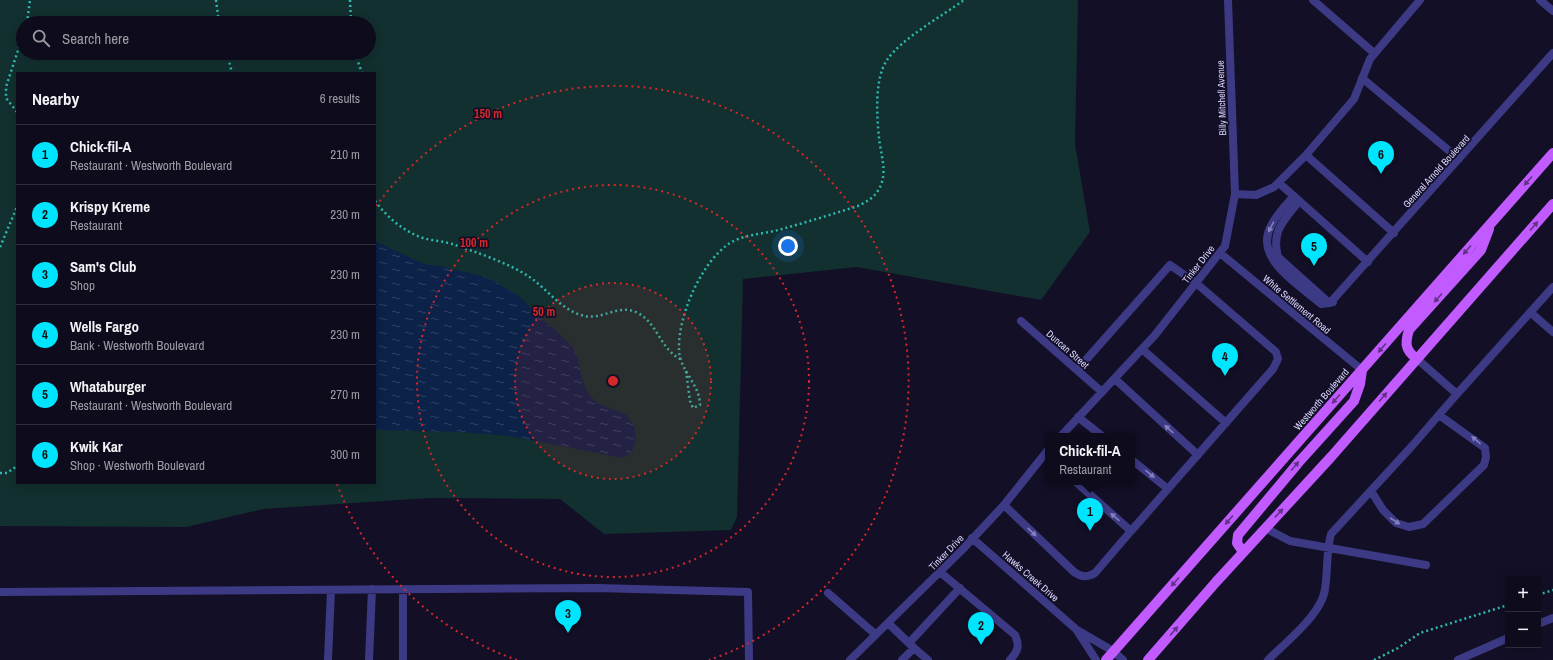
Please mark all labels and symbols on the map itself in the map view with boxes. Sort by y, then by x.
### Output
street label: Billy Mitchell Avenue [1214,60,1229,136]
text: 150 m [474,106,502,122]
street label: General Arnold Boulevard [1400,132,1473,211]
pin: 6 [1368,141,1394,174]
one-way arrow [1523,176,1532,187]
one-way arrow [1268,221,1274,233]
one-way arrow [1529,221,1538,231]
pin: 5 [1301,233,1327,266]
text: 100 m [460,235,488,251]
your location [778,236,798,256]
street label: Tinker Drive [1179,242,1218,286]
one-way arrow [1463,245,1472,255]
street label: White Settlement Road [1260,272,1333,337]
one-way arrow [1433,293,1442,303]
text: 50 m [533,304,555,320]
street label: Duncan Street [1044,327,1092,372]
one-way arrow [1377,342,1386,353]
pin: 4 [1212,343,1238,376]
street label: Westworth Boulevard [1291,366,1352,433]
centre of rings [606,374,620,388]
one-way arrow [1378,391,1387,402]
one-way arrow [1332,395,1341,404]
one-way arrow [1164,424,1175,433]
one-way arrow [1470,436,1481,445]
one-way arrow [1291,461,1300,471]
one-way arrow [1145,470,1155,479]
pin: 1 [1077,498,1103,531]
one-way arrow [1275,508,1284,518]
one-way arrow [1111,513,1120,522]
one-way arrow [1225,516,1234,525]
one-way arrow [1390,517,1401,524]
one-way arrow [1027,527,1037,537]
street label: Tinker Drive [926,531,967,573]
street label: Hawks Creek Drive [1000,548,1062,605]
one-way arrow [1171,577,1180,586]
pin: 3 [555,600,581,633]
pin: 2 [968,612,994,645]
one-way arrow [1169,626,1178,635]

